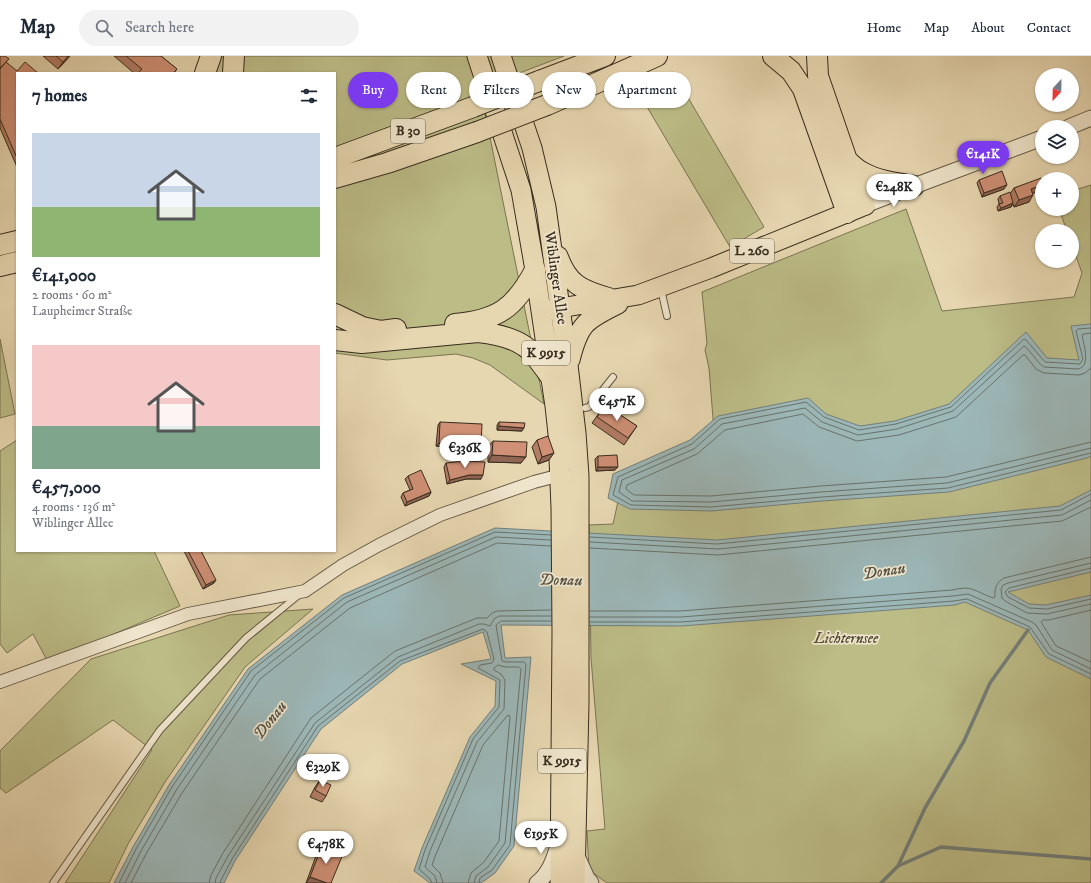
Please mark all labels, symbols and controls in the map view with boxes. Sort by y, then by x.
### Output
search box [79,10,359,46]
text: Map [20,16,55,39]
icon: search [93,17,115,39]
text: Search here [125,18,194,37]
text: Home [867,19,901,37]
text: Map [923,19,949,37]
text: About [971,19,1005,37]
text: Contact [1027,19,1071,37]
north arrow [1035,68,1079,112]
map controls [1035,68,1079,268]
chip: Buy [348,72,398,108]
chip: Rent [406,72,461,108]
chip: Filters [469,72,534,108]
chip: New [542,72,596,108]
chip: Apartment [604,72,691,108]
text: 7 homes [32,85,87,107]
icon: filters [298,85,320,107]
road number: B 30 [391,119,425,143]
button: layers [1035,120,1079,164]
pin: €141K [955,141,1011,175]
text: €141K [966,146,1000,162]
icon: home [140,159,212,231]
button: + [1035,172,1079,216]
pin: €248K [866,174,922,208]
text: €248K [875,179,913,195]
button: − [1035,224,1079,268]
street label: Wiblinger Allee [540,229,572,326]
road number: L 260 [730,239,774,263]
text: €141,000 [32,265,96,287]
text: 2 rooms · 60 m² [32,287,112,303]
text: Laupheimer Straße [32,303,132,319]
road number: K 9915 [522,341,570,365]
icon: home [140,371,212,443]
pin: €457K [589,388,645,422]
text: €457K [598,393,636,409]
pin: €336K [437,435,493,469]
text: €336K [448,440,482,456]
text: €457,000 [32,477,101,499]
text: 4 rooms · 136 m² [32,499,115,515]
text: Wiblinger Allee [32,515,113,531]
water label: Donau [861,558,907,584]
water label: Donau [539,570,583,590]
park label: Lichternsee [813,629,879,648]
water label: Donau [249,697,291,743]
road number: K 9915 [538,749,586,773]
pin: €329K [295,754,351,788]
text: €329K [306,759,340,775]
pin: €195K [513,821,569,855]
text: €195K [524,826,558,842]
pin: €478K [298,831,354,865]
text: €478K [307,836,345,852]

